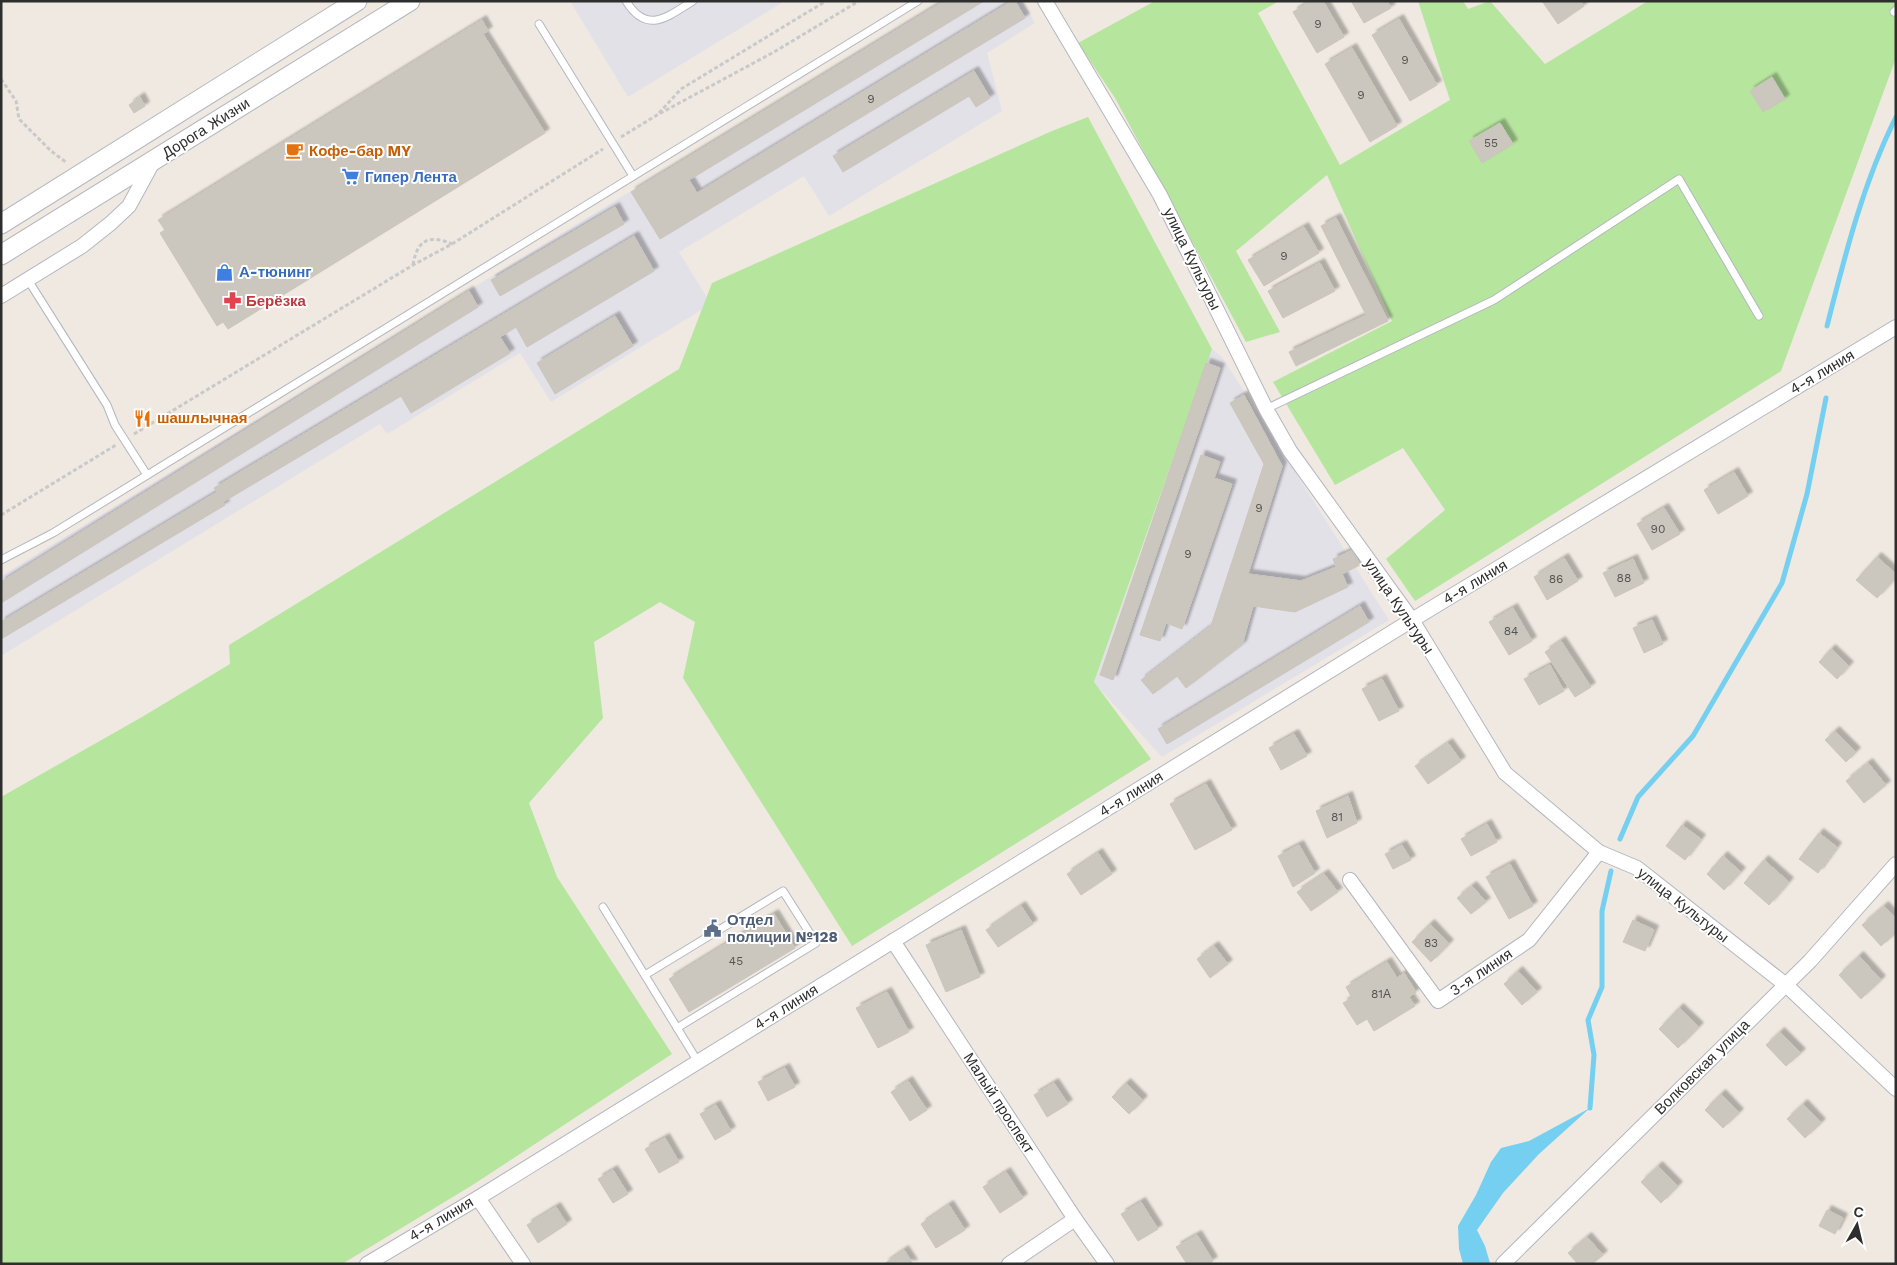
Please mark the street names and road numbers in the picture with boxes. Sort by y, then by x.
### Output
street label: Дорога Жизни [159,94,253,162]
street label: улица Культуры [1160,205,1224,313]
street label: 4-я линия [1787,346,1857,398]
street label: улица Культуры [1360,555,1438,657]
street label: 4-я линия [1440,556,1510,608]
street label: 4-я линия [1096,767,1166,821]
street label: улица Культуры [1634,864,1732,946]
street label: 3-я линия [1446,945,1516,999]
street label: 4-я линия [751,980,821,1034]
street label: Волковская улица [1651,1015,1754,1118]
street label: Малый проспект [960,1049,1038,1157]
street label: 4-я линия [406,1193,476,1245]

